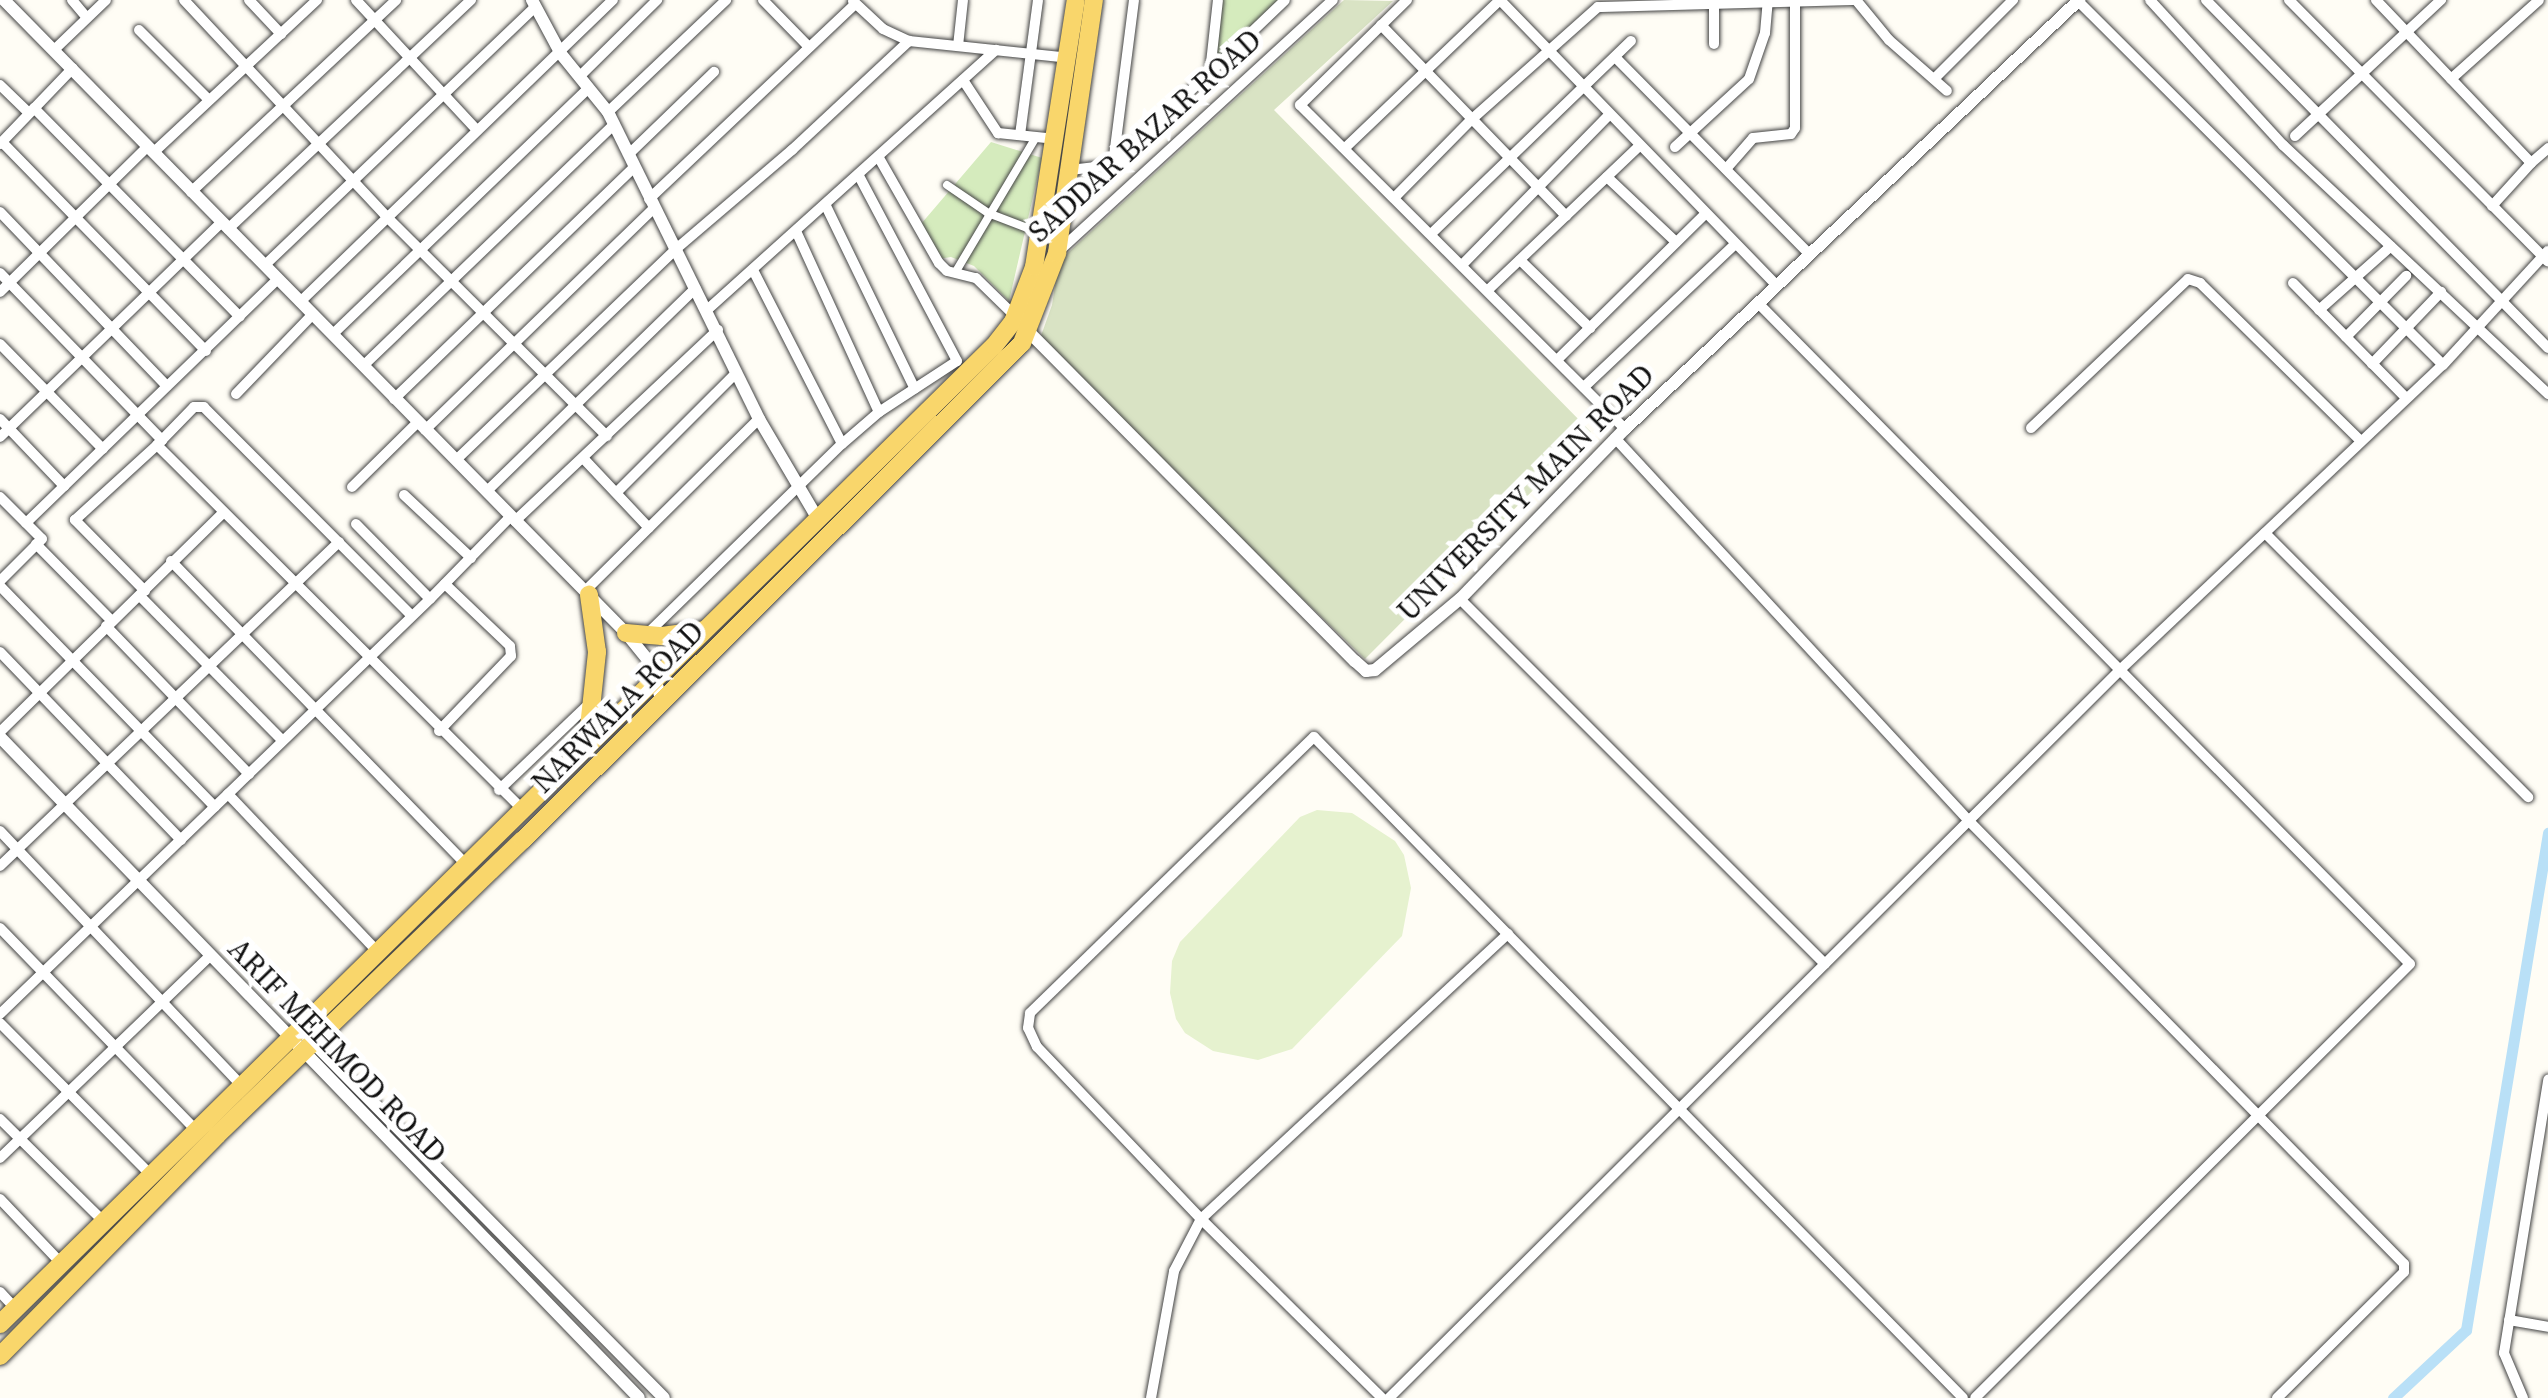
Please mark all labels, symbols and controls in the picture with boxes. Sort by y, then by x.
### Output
street label: SADDAR BAZAR ROAD [1021,22,1269,250]
street label: UNIVERSITY MAIN ROAD [1390,357,1662,629]
street label: NARWALA ROAD [525,614,711,800]
street label: ARIF MEHMOD ROAD [220,931,454,1171]

